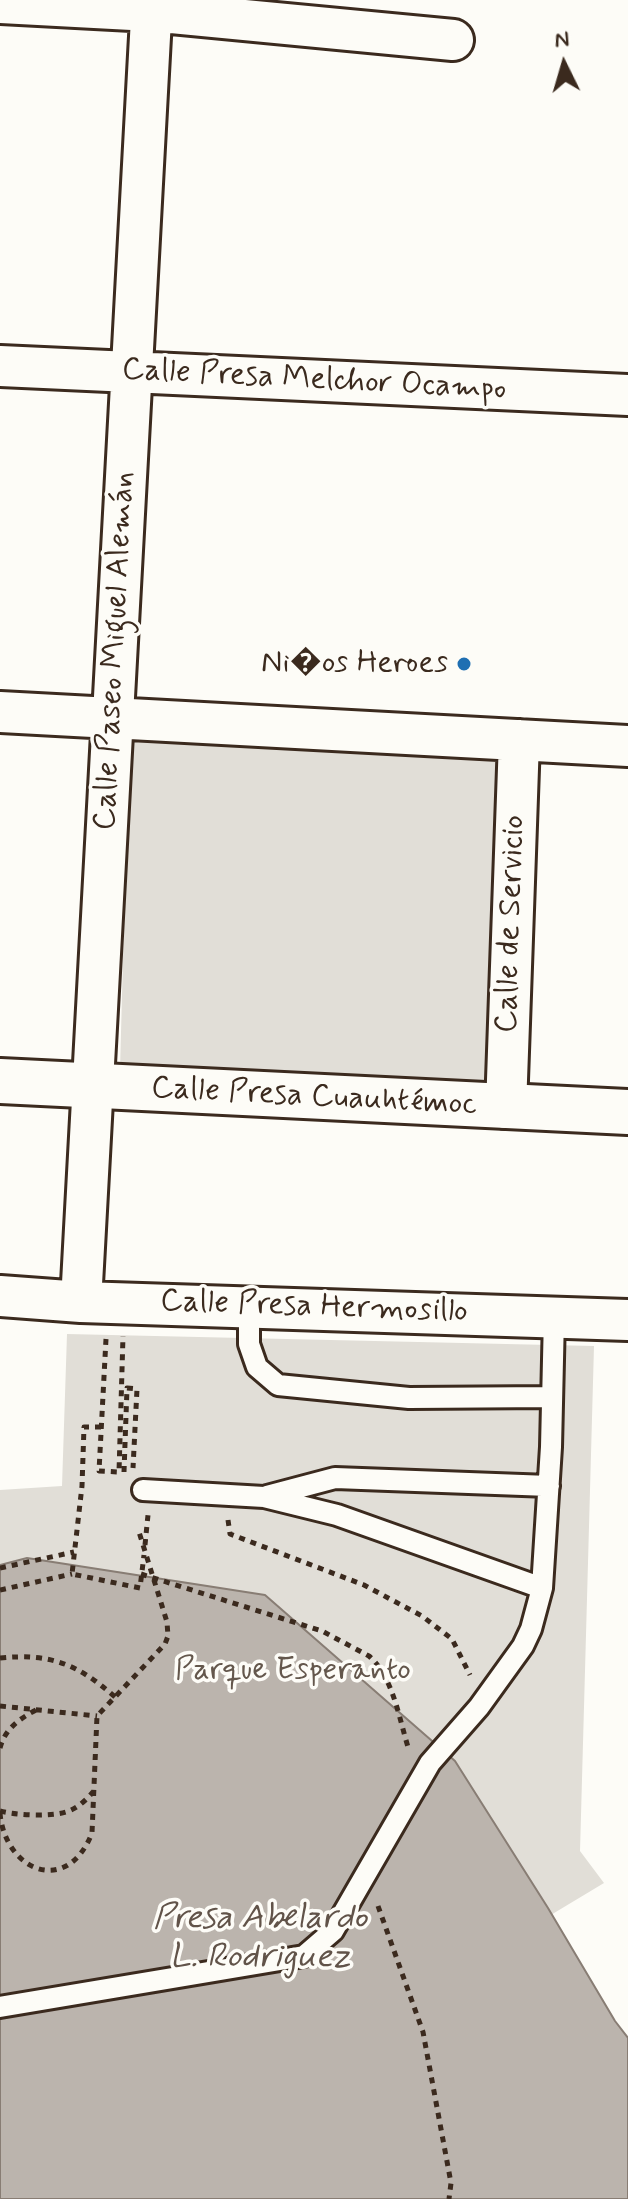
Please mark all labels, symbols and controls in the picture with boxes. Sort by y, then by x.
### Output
north arrow [524,24,604,104]
text: N [553,26,570,55]
street label: Calle Presa Melchor Ocampo [121,352,507,410]
street label: Calle Paseo Miguel Alemán [87,471,145,831]
place label: Ni�os Heroes [261,645,448,683]
marker: Ni�os Heroes [455,655,473,673]
street label: Calle de Servicio [489,814,535,1034]
street label: Calle Presa Cuauhtémoc [150,1070,478,1126]
street label: Calle Presa Hermosillo [160,1283,468,1333]
park label: Parque Esperanto [175,1652,411,1690]
water label: Presa Abelardo L. Rodriguez [153,1900,367,1980]

